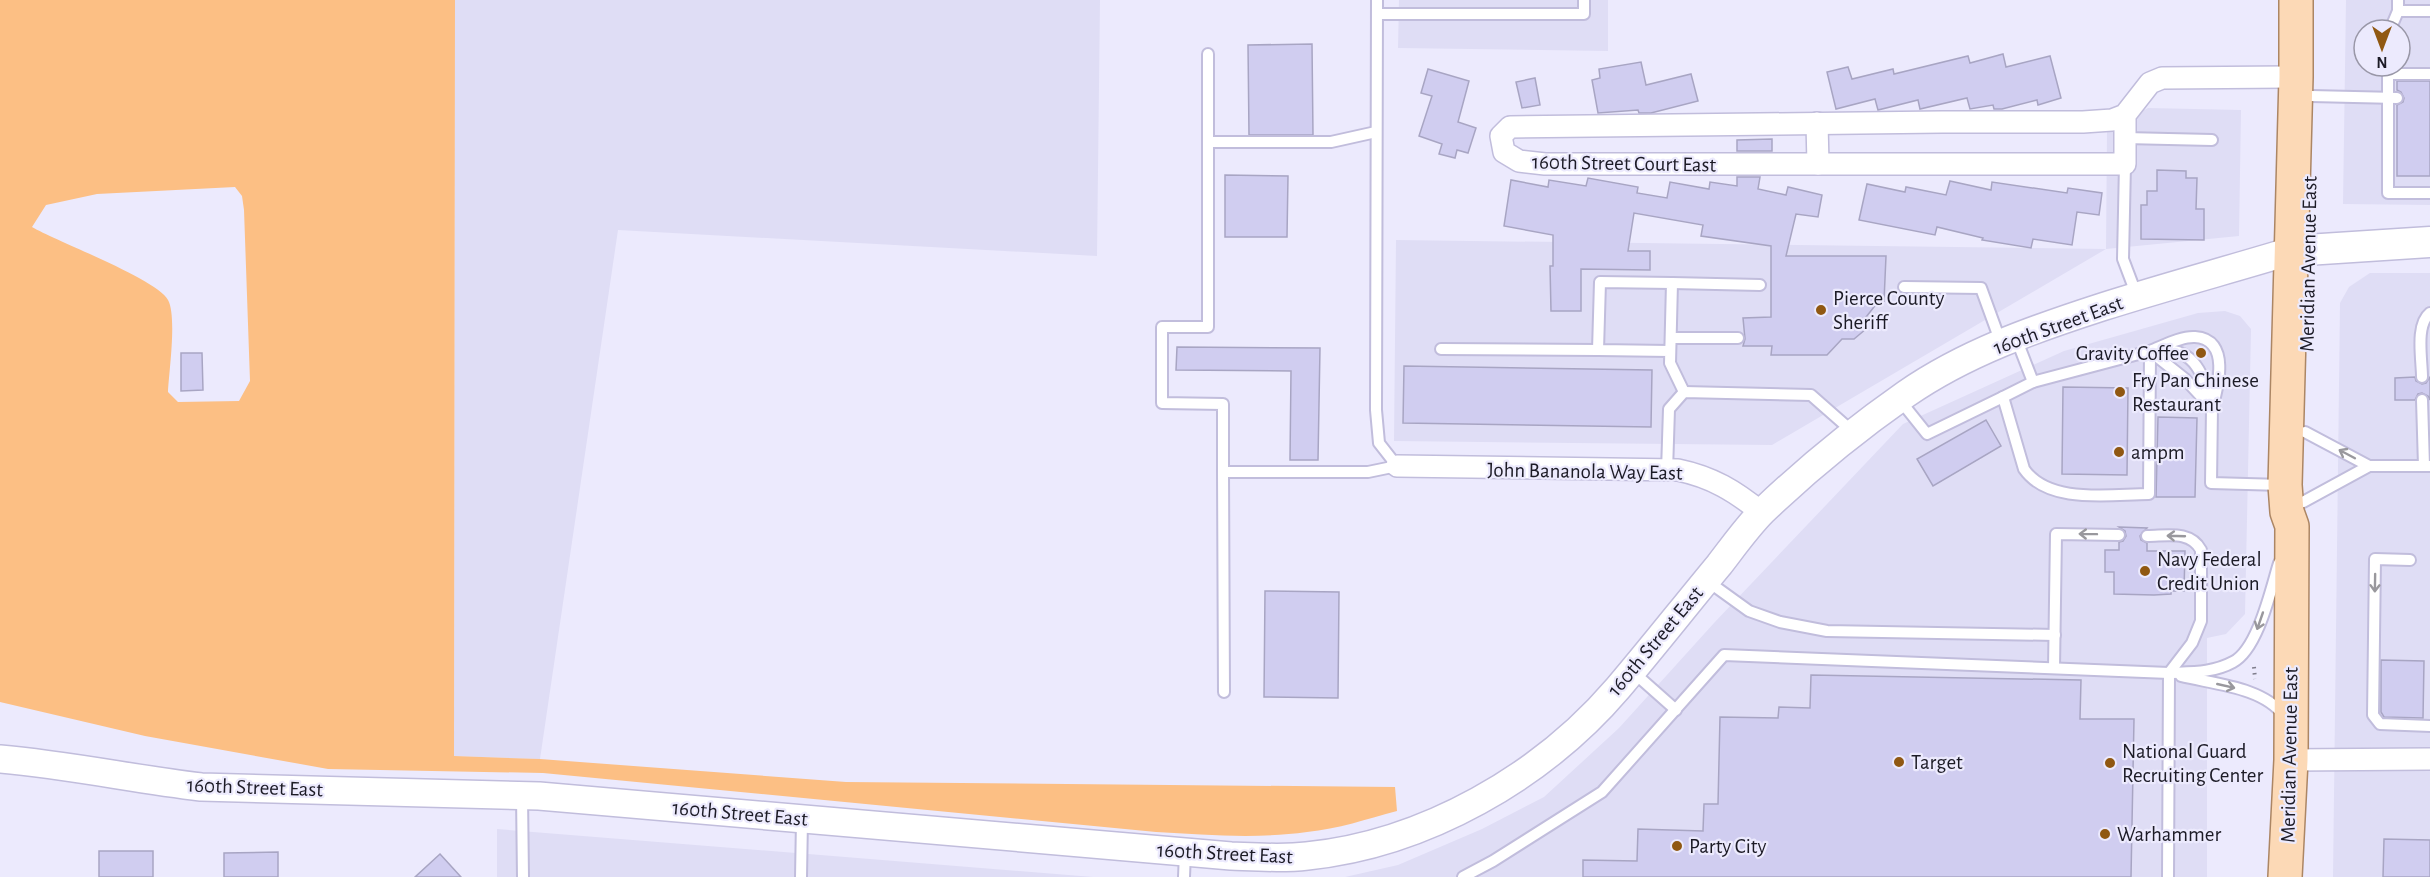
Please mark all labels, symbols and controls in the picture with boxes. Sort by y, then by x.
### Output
north arrow [2352,18,2412,78]
text: N [2376,54,2388,70]
street label: 160th Street Court East [1532,151,1717,176]
street label: Meridian Avenue East [2296,176,2321,352]
place label: Pierce County Sheriff [1833,288,1945,333]
street label: 160th Street East [1991,292,2126,359]
marker: Pierce County Sheriff [1814,303,1828,317]
place label: Gravity Coffee [2076,343,2189,364]
marker: Gravity Coffee [2194,346,2208,360]
place label: Fry Pan Chinese Restaurant [2132,370,2259,415]
marker: Fry Pan Chinese Restaurant [2113,385,2127,399]
place label: ampm [2131,442,2185,463]
marker: ampm [2112,445,2126,459]
one-way arrow [2338,448,2356,459]
street label: John Bananola Way East [1487,459,1683,484]
one-way arrow [2078,528,2098,540]
one-way arrow [2167,531,2186,542]
place label: Navy Federal Credit Union [2157,549,2262,594]
marker: Navy Federal Credit Union [2138,564,2152,578]
one-way arrow [2369,572,2381,592]
street label: 160th Street East [1604,582,1707,700]
one-way arrow [2254,611,2265,630]
street label: Meridian Avenue East [2277,667,2302,843]
one-way arrow [2216,681,2235,693]
place label: National Guard Recruiting Center [2122,741,2263,786]
place label: Target [1911,752,1963,773]
marker: Target [1892,755,1906,769]
marker: National Guard Recruiting Center [2103,756,2117,770]
street label: 160th Street East [187,775,324,800]
street label: 160th Street East [671,797,809,830]
place label: Warhammer [2117,824,2221,845]
marker: Warhammer [2098,827,2112,841]
place label: Party City [1689,836,1766,857]
street label: 160th Street East [1156,839,1294,868]
marker: Party City [1670,839,1684,853]

